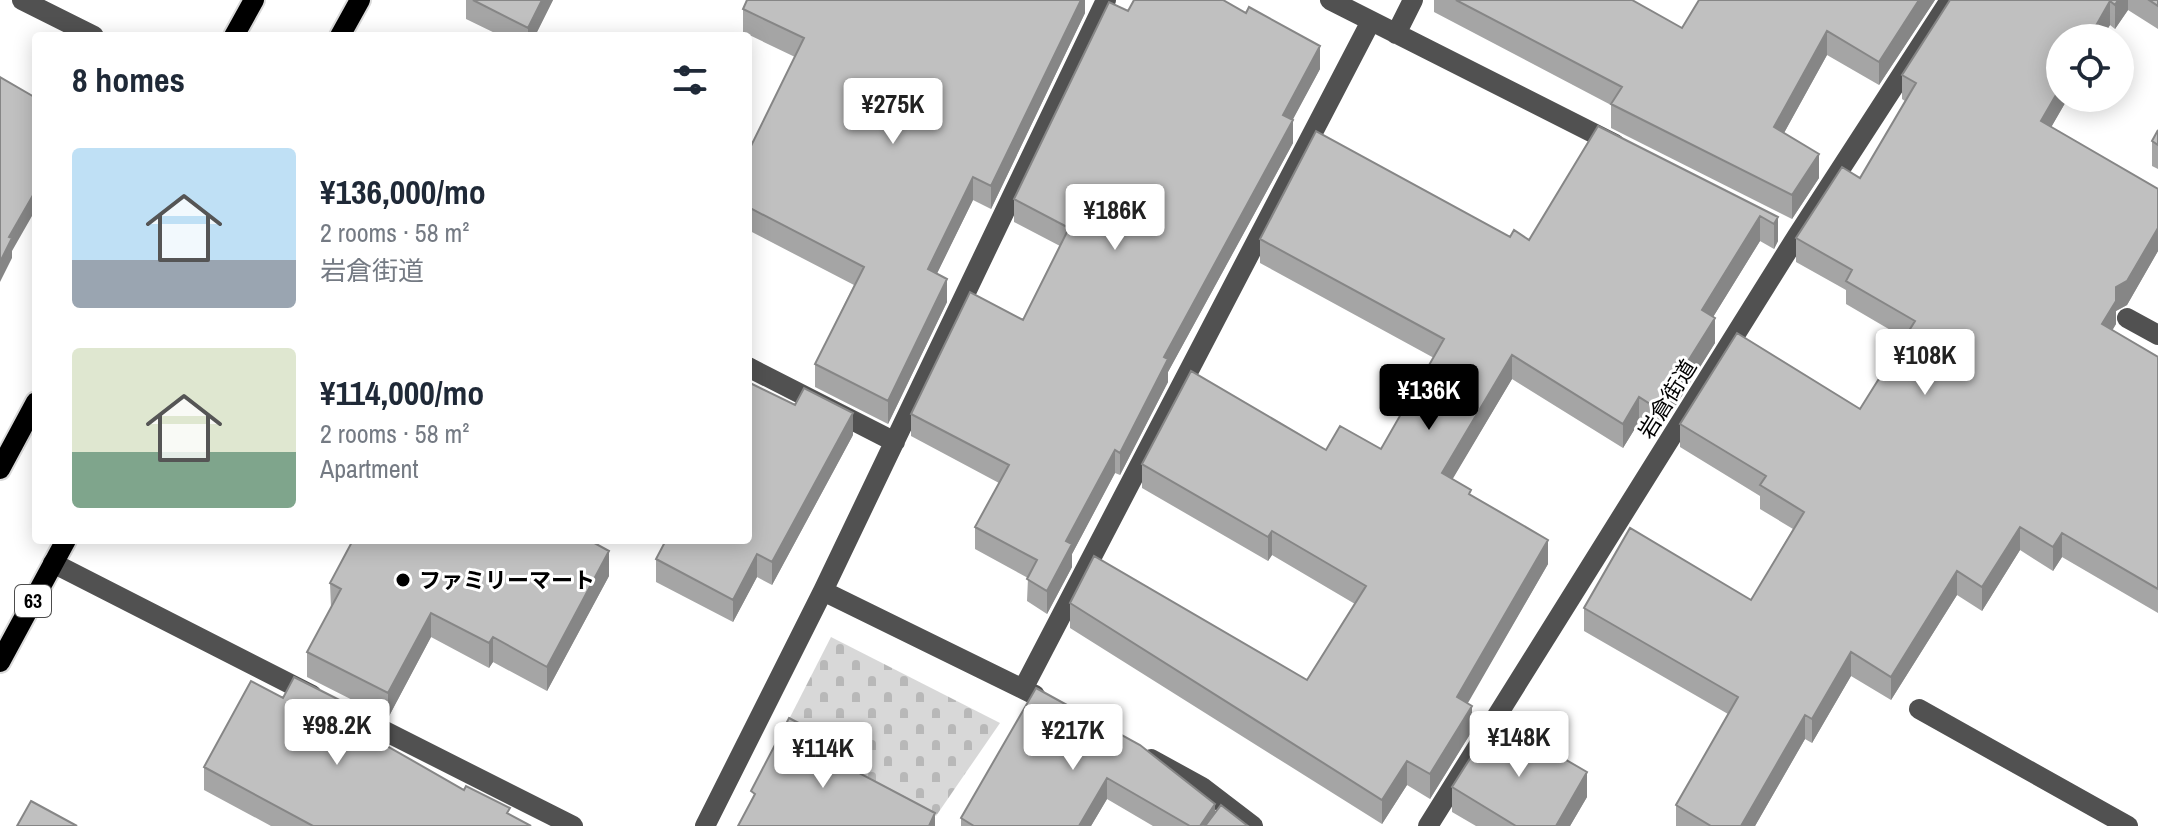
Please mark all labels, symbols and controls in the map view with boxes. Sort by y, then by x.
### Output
map controls [2046,24,2134,112]
button: locate [2046,24,2134,112]
text: 8 homes [72,57,185,103]
icon: filters [668,58,712,102]
pin: ¥275K [837,78,949,146]
text: ¥275K [862,86,924,121]
text: ¥136,000/mo [320,169,486,215]
icon: home [136,180,232,276]
pin: ¥186K [1059,184,1171,252]
text: ¥186K [1084,192,1146,227]
text: 2 rooms · 58 m² [320,215,469,250]
text: 岩倉街道 [320,253,424,288]
pin: ¥108K [1869,329,1981,397]
text: ¥108K [1894,337,1956,372]
street label: 岩倉街道 [1631,354,1703,444]
pin: ¥136K [1373,364,1485,432]
text: ¥114,000/mo [320,370,484,416]
text: ¥136K [1398,372,1460,407]
icon: home [136,380,232,476]
text: 2 rooms · 58 m² [320,416,469,451]
text: Apartment [320,451,418,486]
place label: ファミリーマート [419,565,595,595]
marker: ファミリーマート [394,571,412,589]
road number: 63 [15,585,51,617]
pin: ¥98.2K [272,699,402,767]
pin: ¥217K [1017,704,1129,772]
text: ¥98.2K [303,707,371,742]
pin: ¥148K [1463,711,1575,779]
text: ¥217K [1042,712,1104,747]
text: ¥148K [1488,719,1550,754]
pin: ¥114K [767,722,879,790]
text: ¥114K [792,730,854,765]

